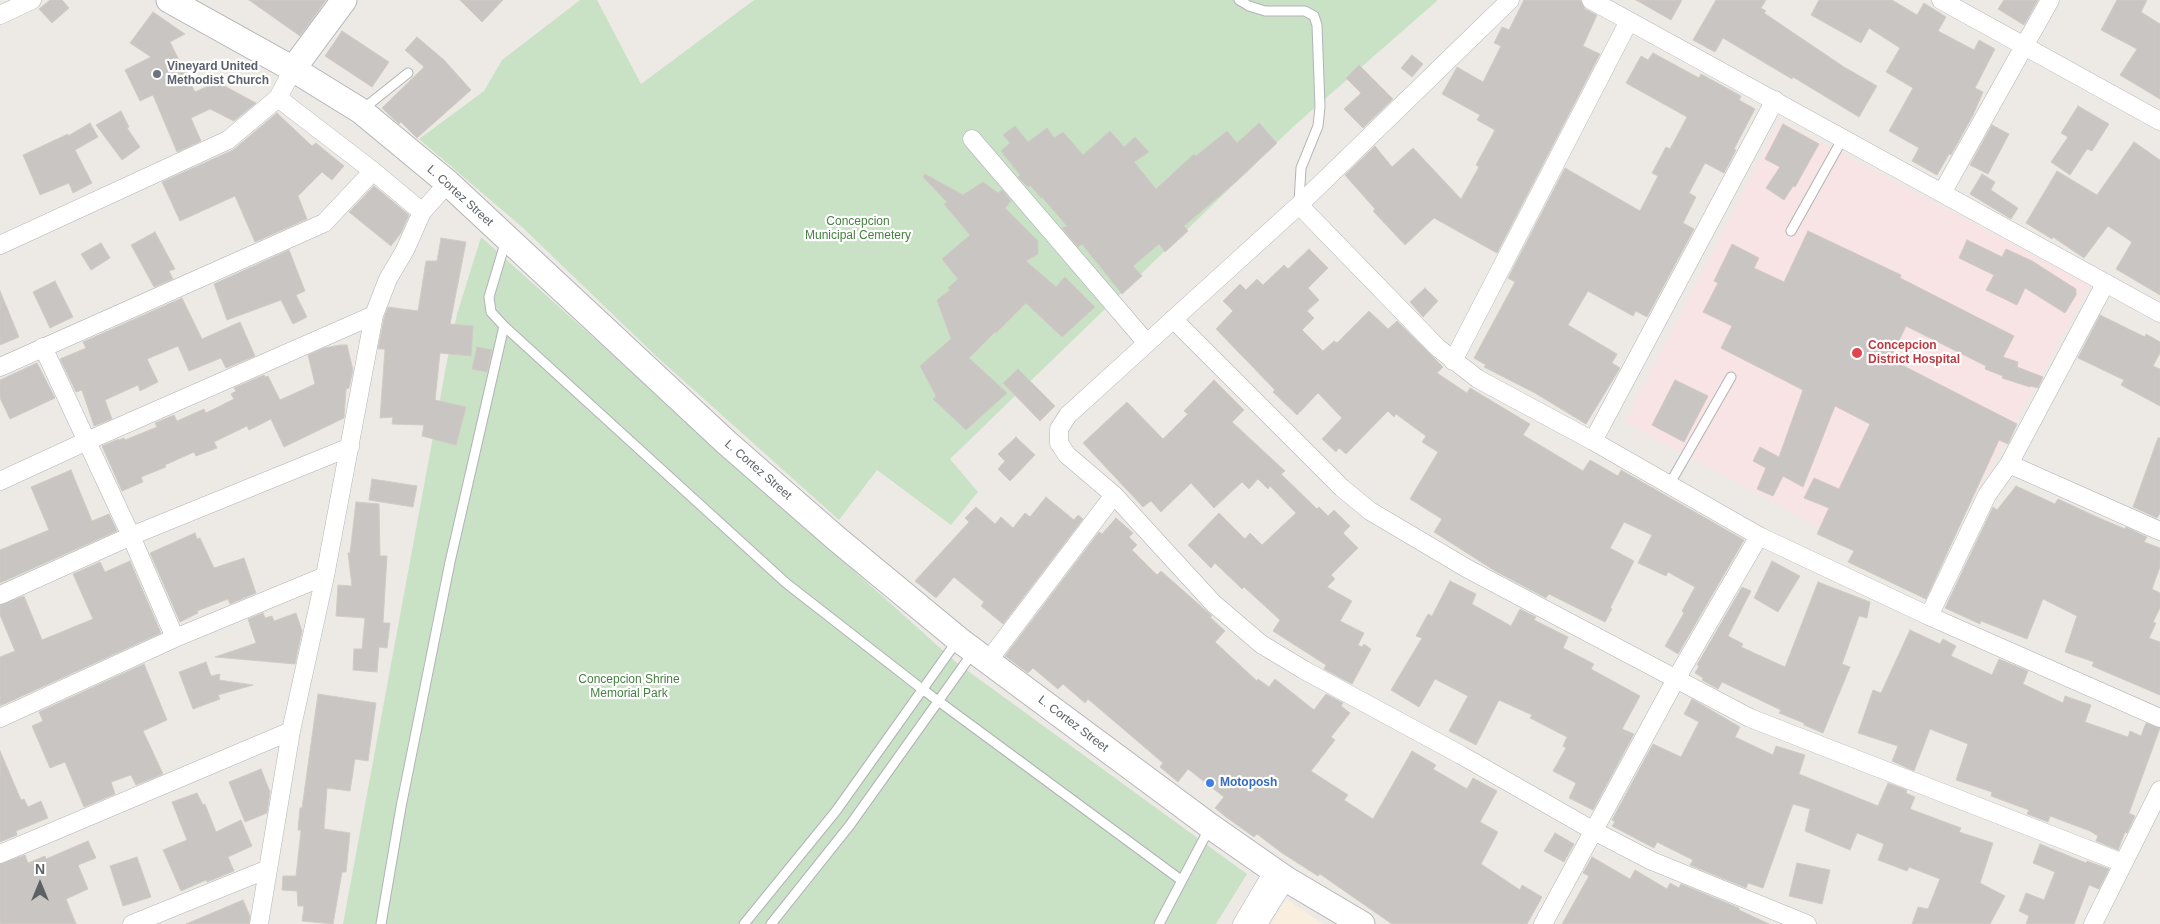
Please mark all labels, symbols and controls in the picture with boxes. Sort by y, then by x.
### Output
place label: Vineyard United Methodist Church [167,60,269,88]
marker: Vineyard United Methodist Church [151,68,163,80]
street label: L. Cortez Street [424,163,496,229]
park label: Concepcion Municipal Cemetery [805,215,911,243]
place label: Concepcion District Hospital [1868,339,1960,367]
marker: Concepcion District Hospital [1850,346,1864,360]
street label: L. Cortez Street [722,437,794,503]
park label: Concepcion Shrine Memorial Park [578,673,680,701]
street label: L. Cortez Street [1035,693,1111,755]
place label: Motoposh [1220,776,1277,790]
marker: Motoposh [1204,777,1216,789]
north arrow [15,859,65,909]
text: N [35,861,45,877]

